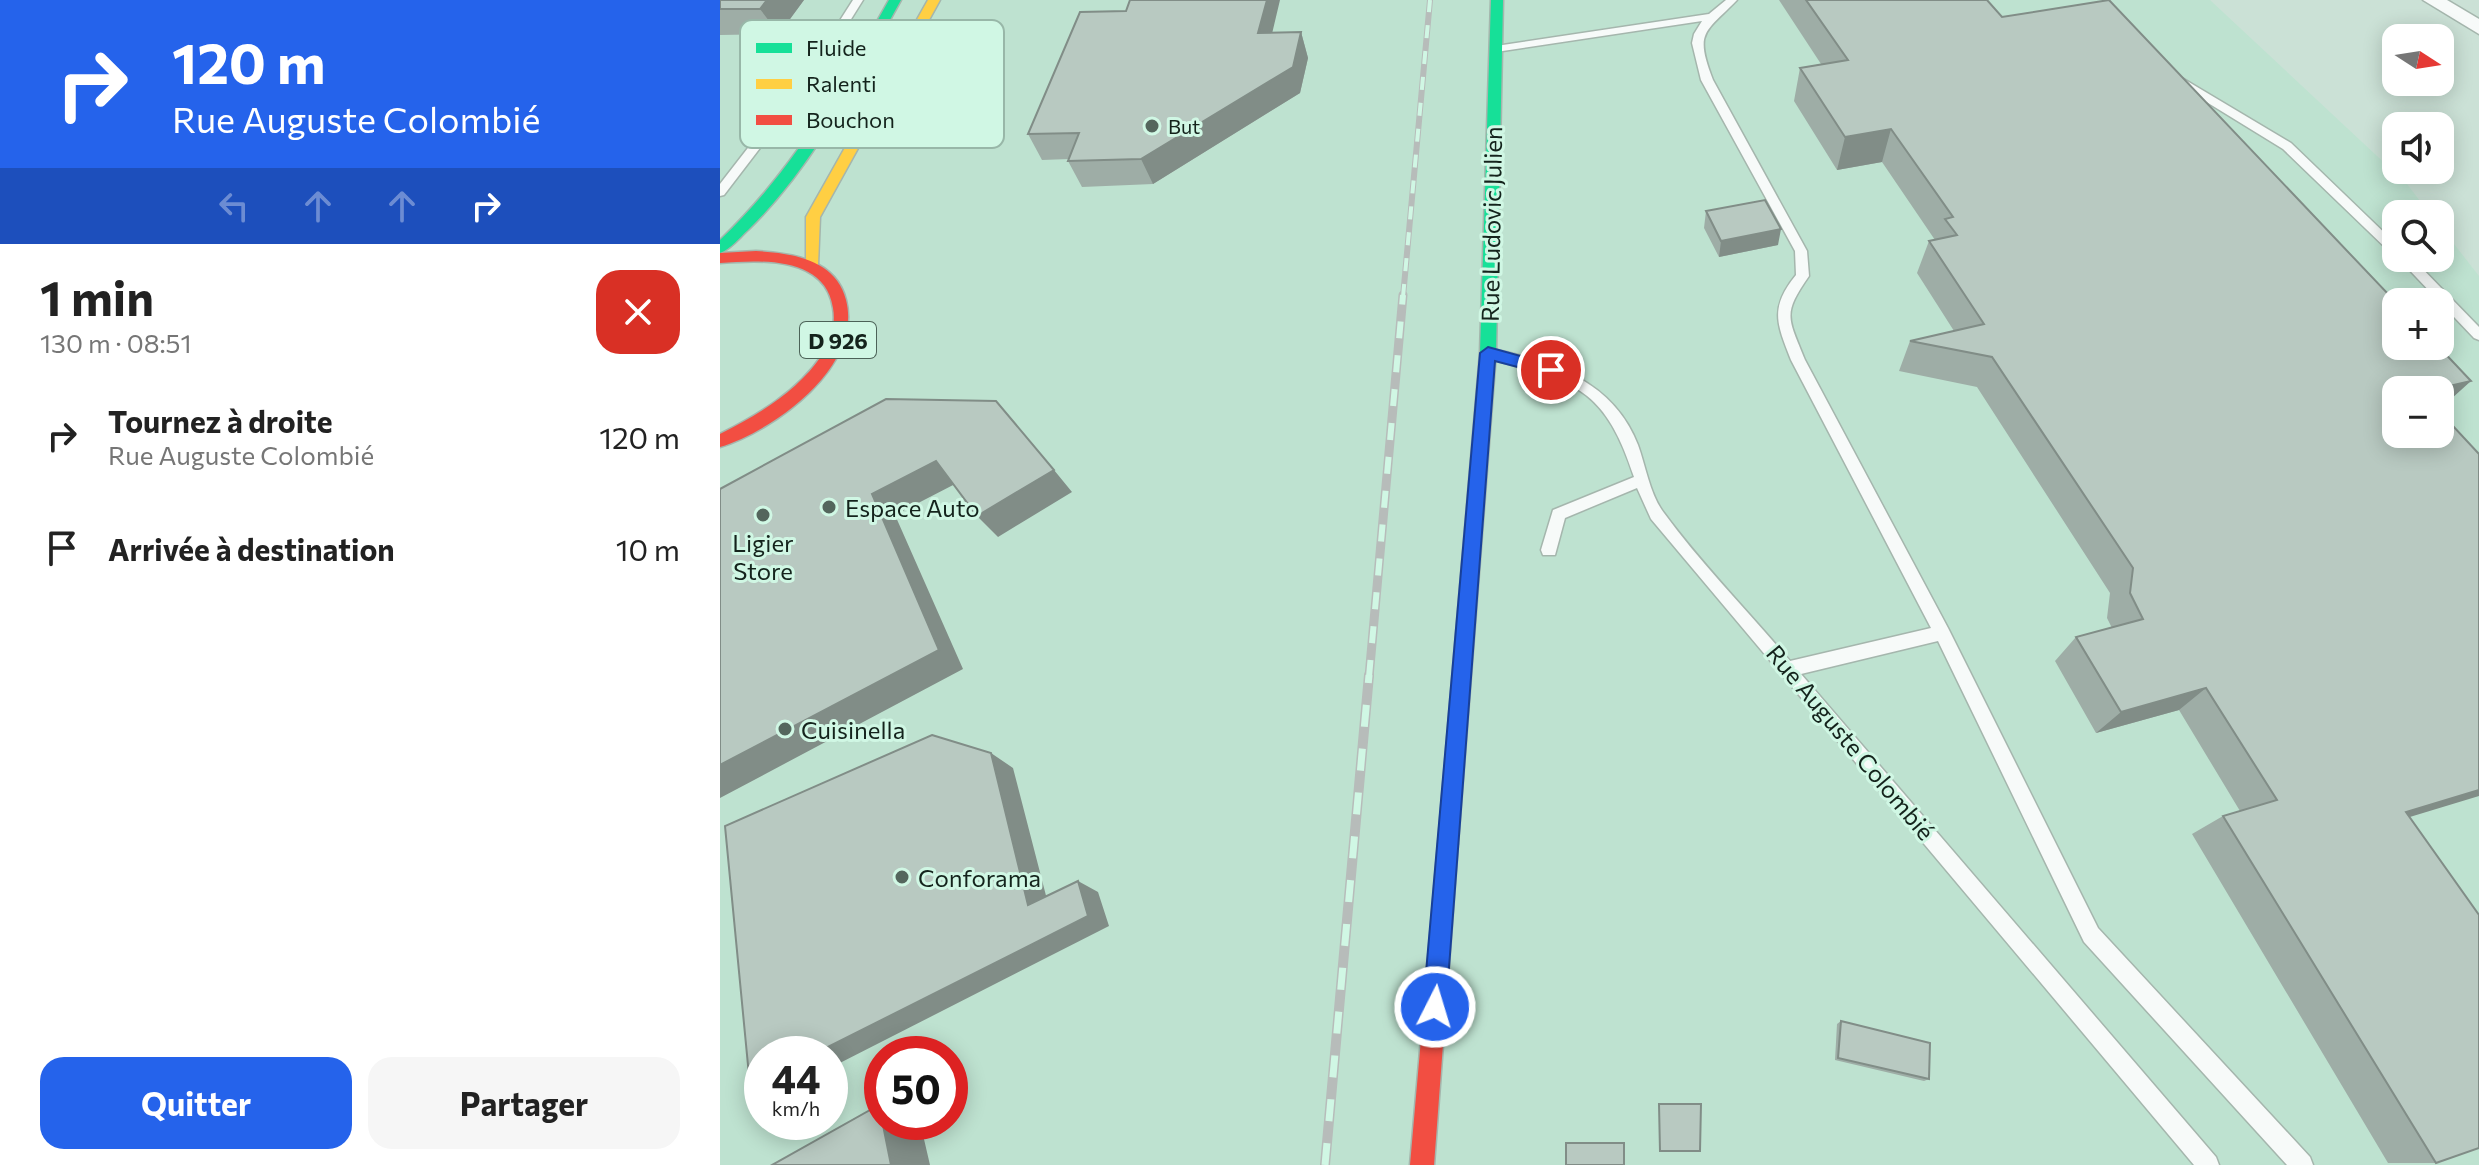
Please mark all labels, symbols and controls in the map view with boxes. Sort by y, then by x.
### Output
legend [740,20,1004,148]
north arrow [2382,24,2454,96]
map controls [2382,24,2454,448]
text: 120 m [172,27,326,96]
icon: right [40,32,144,136]
text: Fluide [806,34,866,61]
text: Ralenti [806,70,877,97]
text: Rue Auguste Colombié [172,96,541,140]
text: Bouchon [806,106,895,133]
button: sound [2382,112,2454,184]
place label: But [1168,114,1200,138]
marker: But [1143,117,1161,135]
street label: Rue Ludovic Julien [1475,126,1507,322]
icon: left [212,184,256,228]
icon: ahead [296,184,340,228]
icon: ahead [380,184,424,228]
icon: right [464,184,508,228]
button: search [2382,200,2454,272]
text: 1 min [40,267,154,326]
button: close [596,270,680,354]
button: + [2382,288,2454,360]
road number: D 926 [800,322,876,358]
text: 130 m · 08:51 [40,327,192,358]
pin [1517,336,1585,404]
icon: arrive [1529,348,1573,392]
button: − [2382,376,2454,448]
text: Tournez à droite [108,402,332,439]
icon: right [40,414,84,458]
text: 120 m [599,418,680,455]
text: Rue Auguste Colombié [108,439,374,470]
place label: Espace Auto [845,493,980,522]
marker: Espace Auto [820,498,838,516]
marker: Ligier Store [754,506,772,524]
icon: arrive [40,526,84,570]
place label: Ligier Store [732,528,794,585]
text: Arrivée à destination [108,530,395,567]
text: 10 m [616,530,680,567]
street label: Rue Auguste Colombié [1761,639,1941,845]
place label: Cuisinella [801,715,905,744]
marker: Cuisinella [776,720,794,738]
place label: Conforama [918,863,1041,892]
marker: Conforama [893,868,911,886]
position arrow [1393,965,1477,1049]
speed limit sign: 50 [864,1036,968,1140]
text: 44 [771,1053,821,1102]
button: Quitter [40,1057,352,1149]
button: Partager [368,1057,680,1149]
text: km/h [772,1096,820,1120]

